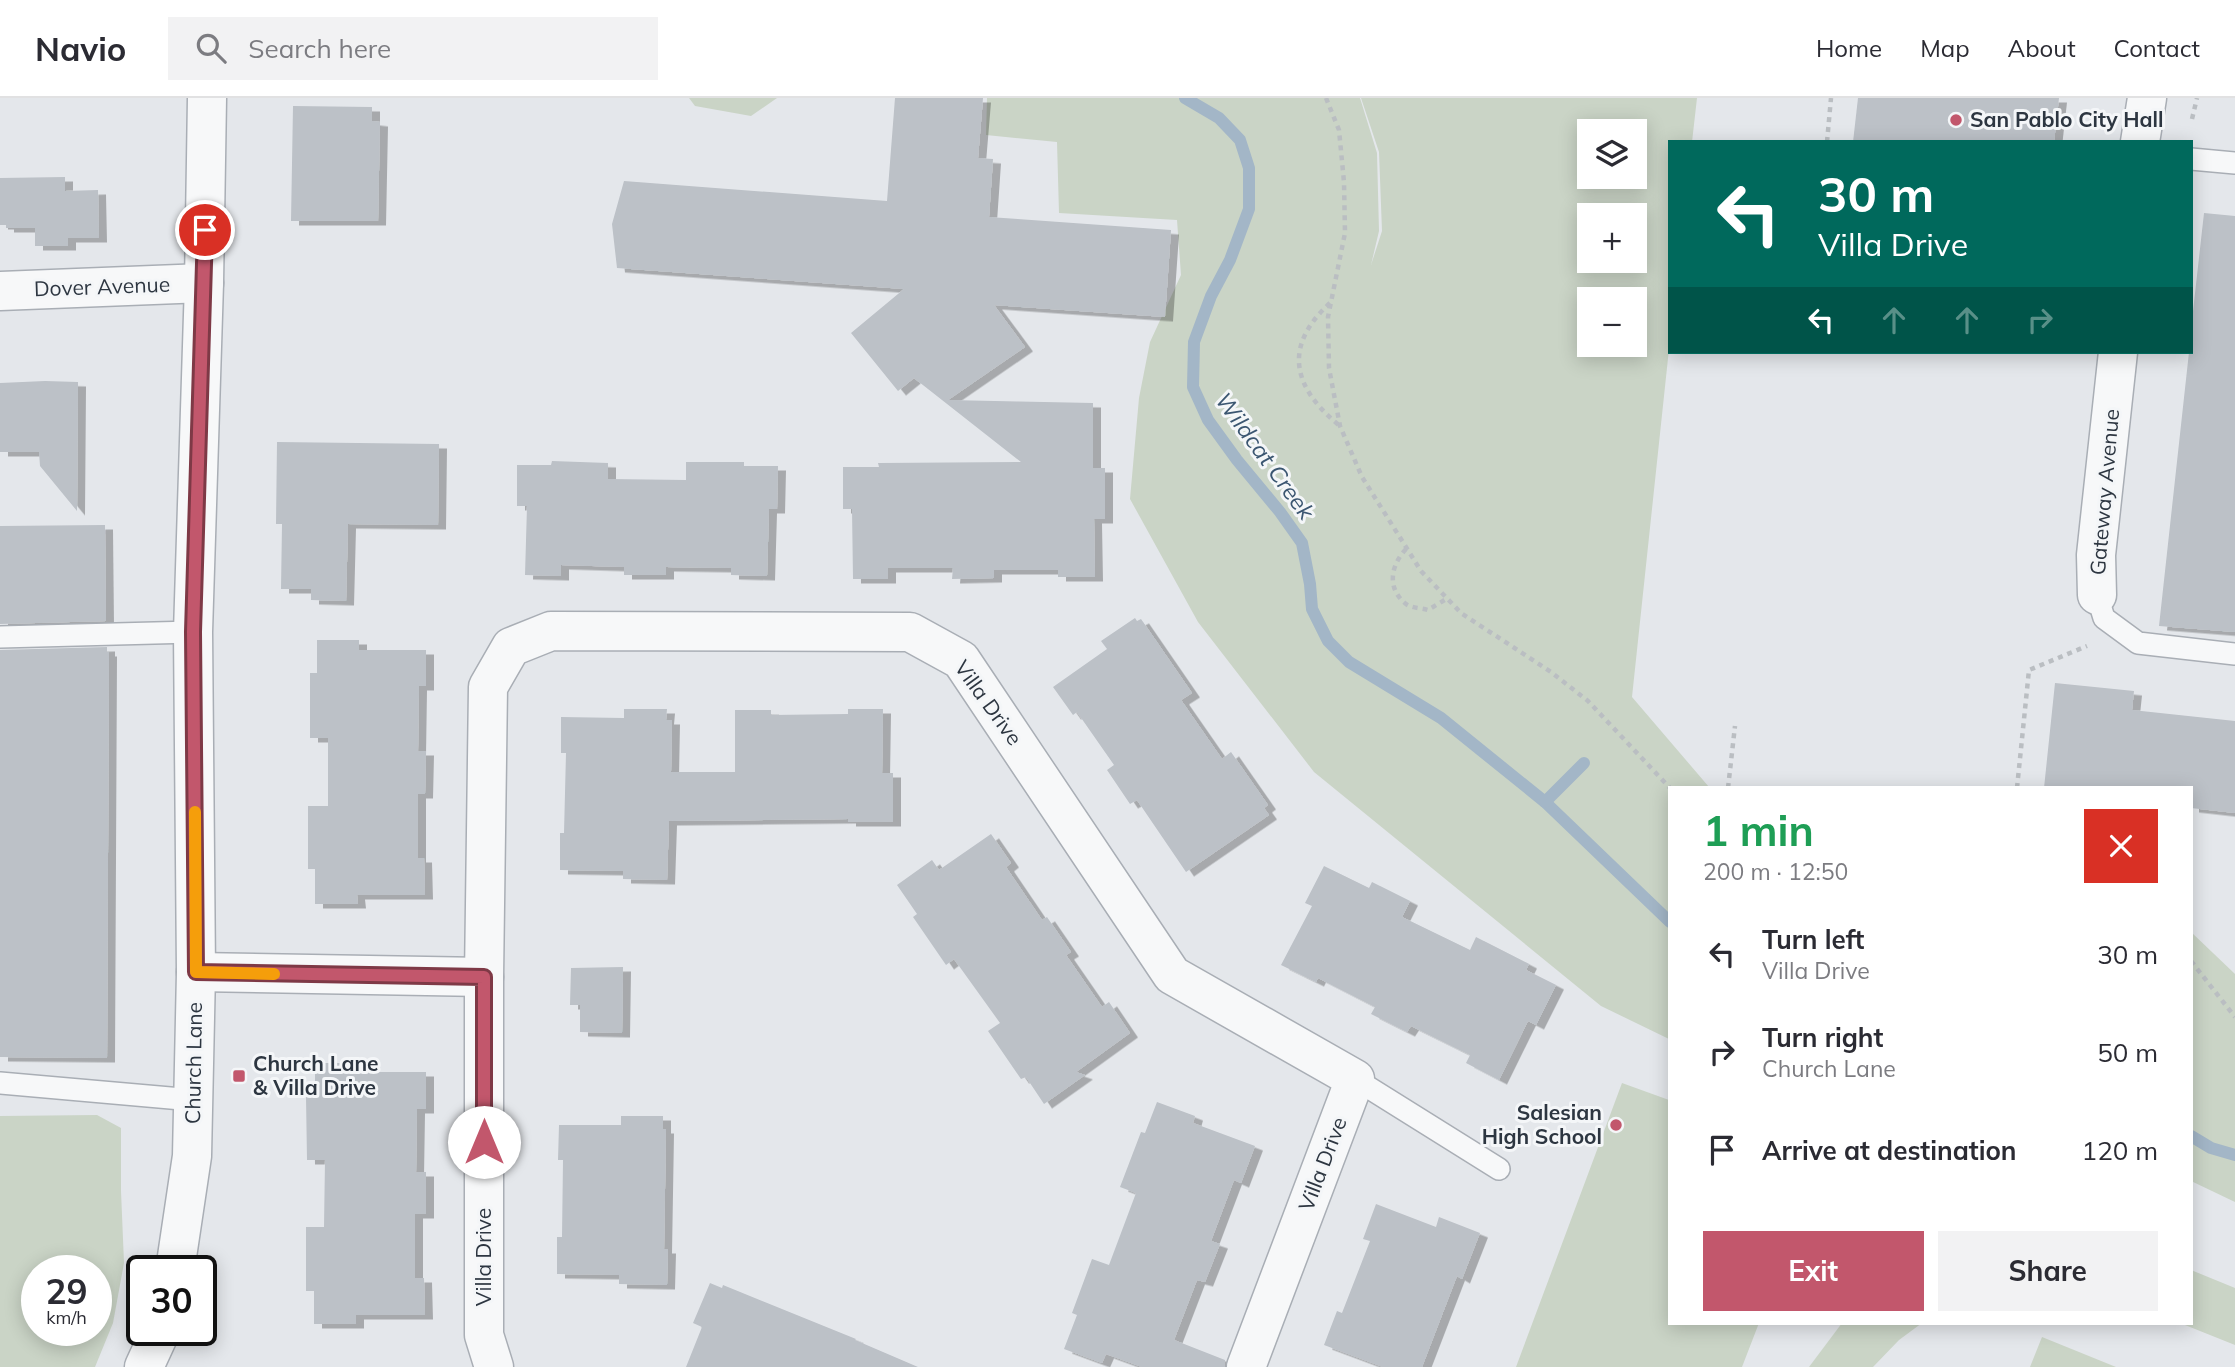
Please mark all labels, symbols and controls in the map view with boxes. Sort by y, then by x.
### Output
search box [168,17,658,80]
text: Navio [35,28,126,69]
icon: search [192,29,230,67]
text: Search here [248,32,391,65]
text: Home [1816,33,1882,63]
text: Map [1920,33,1970,63]
text: About [2008,33,2076,63]
text: Contact [2114,33,2200,63]
place label: San Pablo City Hall [1970,106,2164,132]
marker: San Pablo City Hall [1948,112,1964,128]
map controls [1577,119,1647,357]
button: layers [1577,119,1647,189]
text: 30 m [1818,163,1934,224]
icon: left [1703,168,1794,259]
pin [175,200,235,260]
button: + [1577,203,1647,273]
icon: arrive [186,211,224,249]
text: Villa Drive [1818,224,1968,264]
street label: Dover Avenue [33,271,170,301]
button: − [1577,287,1647,357]
icon: left [1802,301,1840,339]
icon: ahead [1875,301,1913,339]
icon: ahead [1948,301,1986,339]
icon: right [2021,301,2059,339]
water label: Wildcat Creek [1210,386,1322,526]
street label: Gateway Avenue [2084,408,2124,576]
street label: Villa Drive [949,655,1028,750]
text: 1 min [1703,804,1814,857]
button: close [2084,809,2158,883]
text: 200 m · 12:50 [1703,857,1848,886]
text: Turn left [1762,923,1864,956]
icon: left [1703,935,1741,973]
text: 30 m [2097,938,2158,971]
text: Villa Drive [1762,956,1870,985]
street label: Church Lane [179,1002,207,1124]
text: Turn right [1762,1021,1883,1054]
icon: right [1703,1033,1741,1071]
text: 50 m [2097,1036,2158,1069]
place label: Church Lane & Villa Drive [253,1050,379,1100]
text: Church Lane [1762,1054,1896,1083]
marker: Church Lane & Villa Drive [231,1068,247,1084]
place label: Salesian High School [1482,1099,1602,1149]
position arrow [447,1105,521,1179]
street label: Villa Drive [1292,1113,1352,1214]
marker: Salesian High School [1608,1117,1624,1133]
icon: arrive [1703,1131,1741,1169]
text: Arrive at destination [1762,1134,2017,1167]
text: 120 m [2082,1134,2158,1167]
street label: Villa Drive [470,1208,496,1306]
button: Exit [1703,1231,1924,1311]
button: Share [1938,1231,2158,1311]
speed limit sign: 30 [126,1255,217,1346]
text: 29 [45,1269,88,1313]
text: km/h [46,1306,87,1329]

